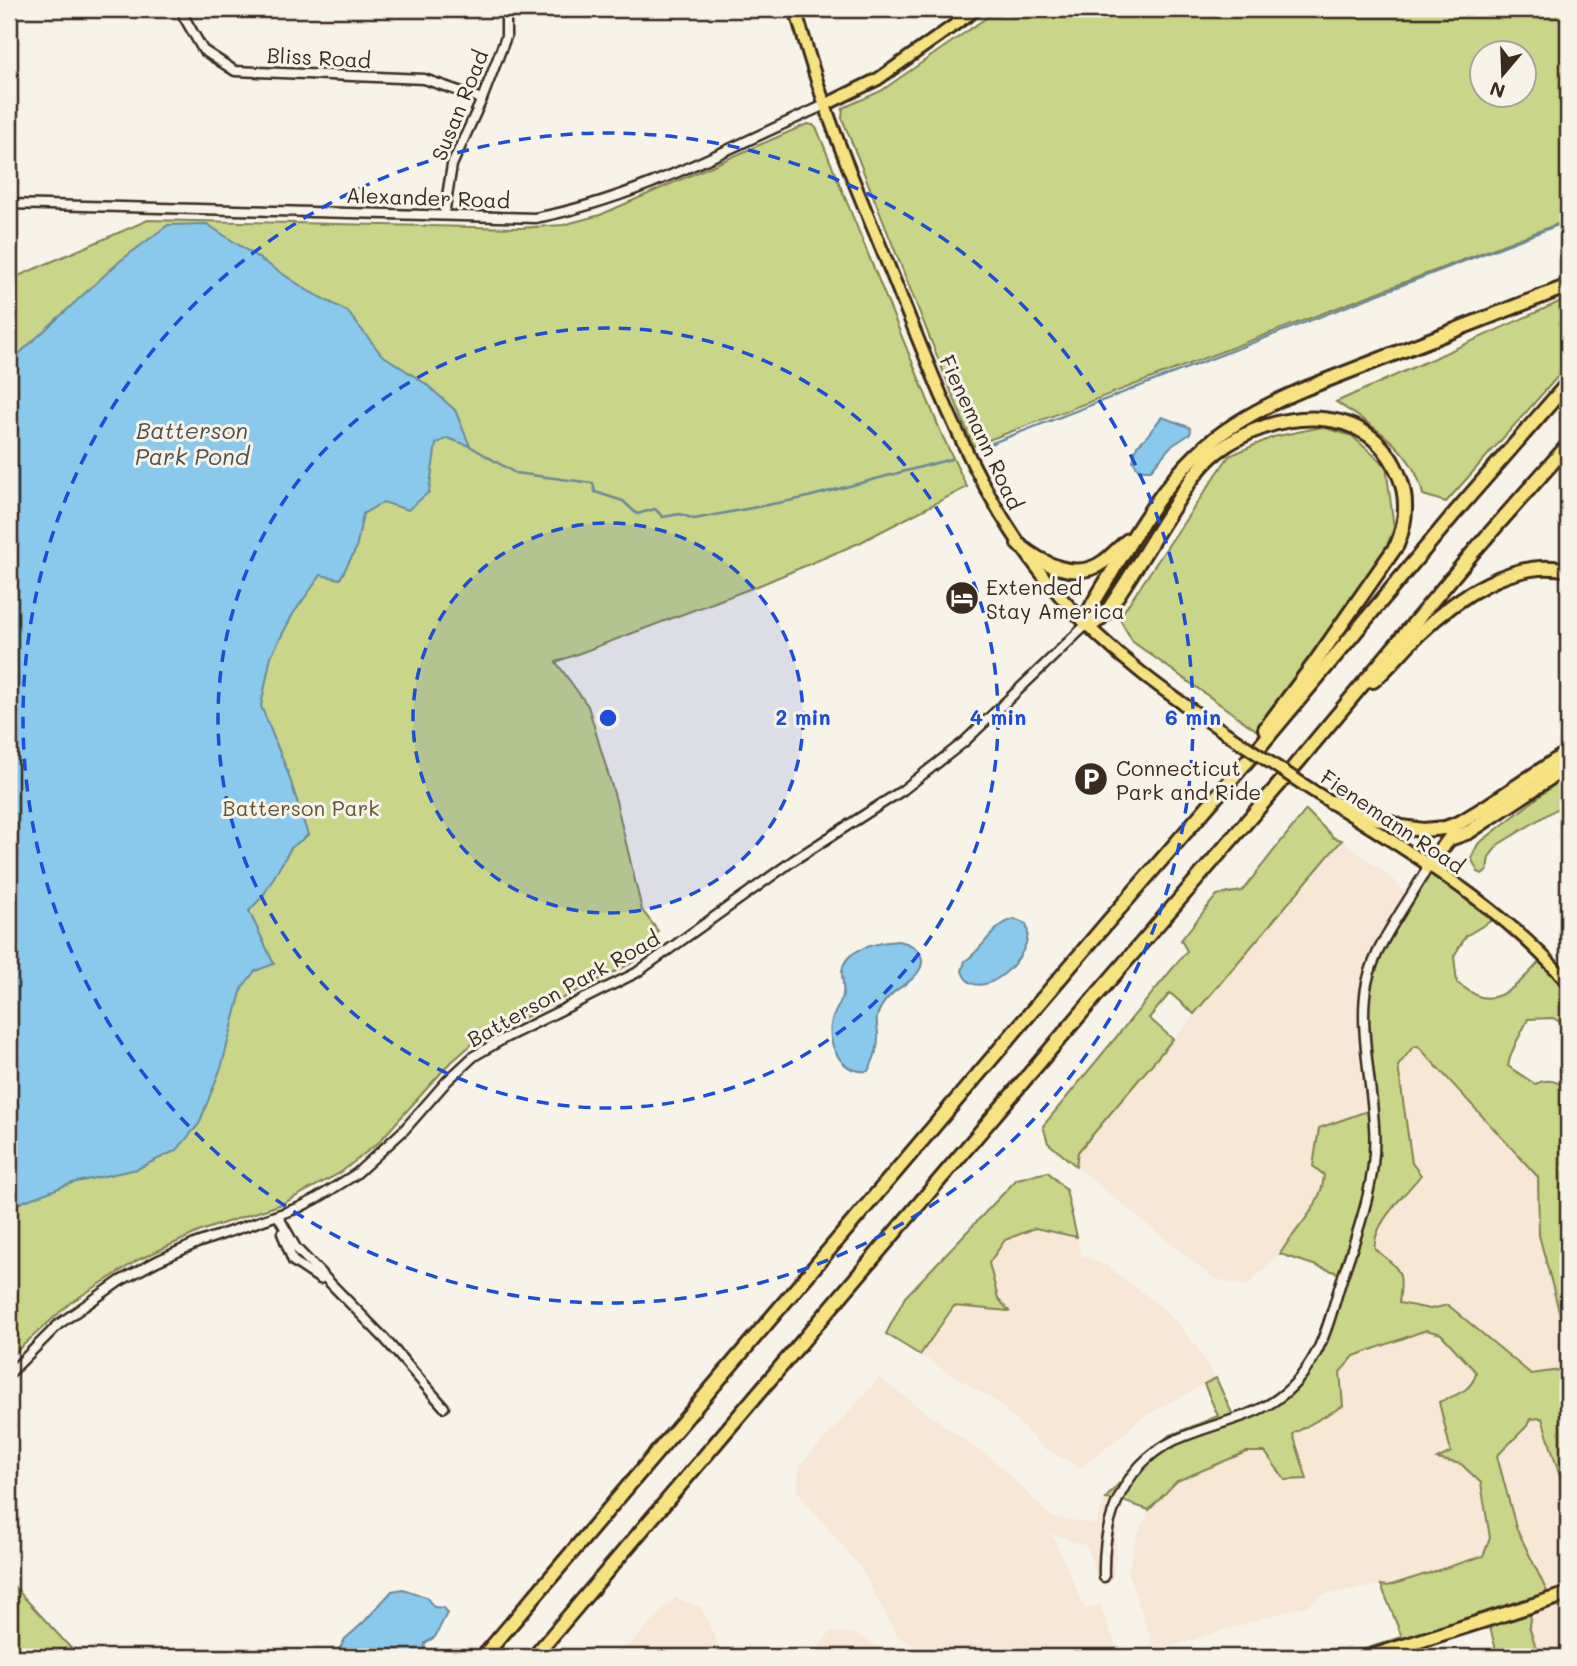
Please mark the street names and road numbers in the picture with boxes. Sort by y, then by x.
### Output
street label: Bliss Road [266,41,372,73]
street label: Susan Road [425,46,493,164]
street label: Alexander Road [346,181,510,213]
street label: Fienemann Road [934,350,1030,514]
street label: Fienemann Road [1316,763,1470,879]
street label: Batterson Park Road [462,924,664,1052]

